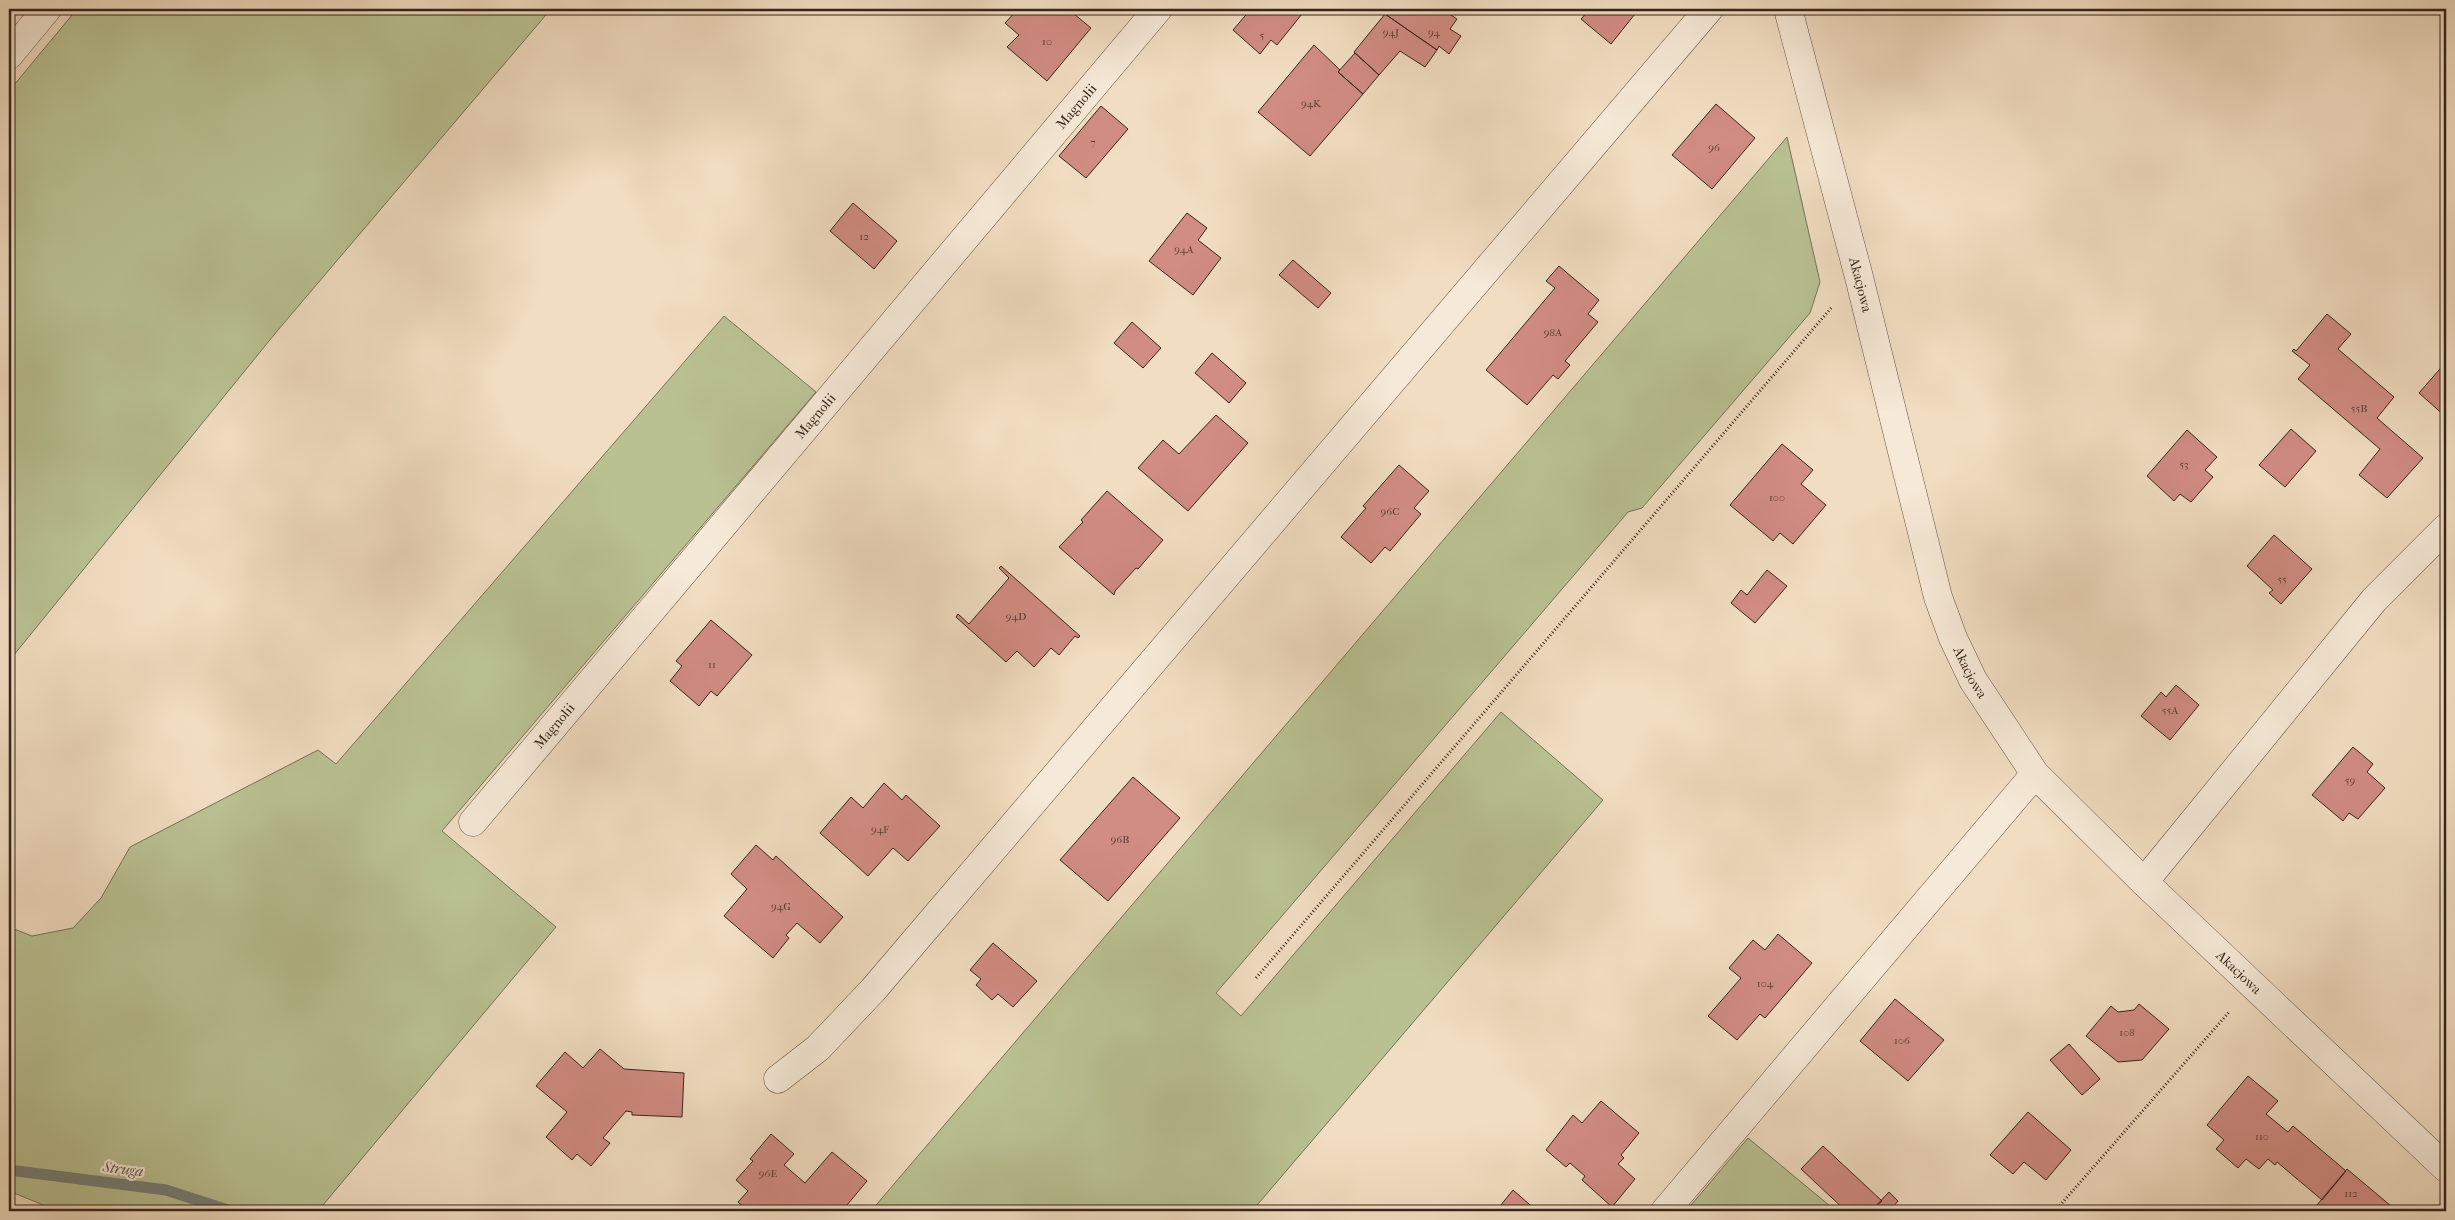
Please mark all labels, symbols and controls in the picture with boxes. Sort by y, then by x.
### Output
house number: 94J [1383,26,1399,39]
house number: 94 [1428,26,1441,39]
house number: 5 [1260,29,1265,42]
house number: 10 [1042,35,1052,48]
street label: Magnolii [1052,80,1100,132]
house number: 94K [1301,97,1322,110]
house number: 7 [1090,136,1096,149]
house number: 96 [1708,141,1720,154]
house number: 12 [859,230,869,243]
house number: 94A [1174,243,1195,256]
street label: Akacjowa [1845,254,1876,314]
house number: 98A [1544,326,1563,339]
street label: Magnolii [791,390,839,442]
house number: 55B [2351,402,2367,415]
house number: 53 [2179,458,2189,471]
house number: 100 [1769,491,1785,504]
house number: 96C [1380,505,1400,518]
house number: 55 [2277,573,2287,586]
house number: 94D [1006,610,1026,623]
street label: Akacjowa [1949,643,1991,702]
house number: 11 [708,658,716,671]
street label: Magnolii [530,699,578,752]
house number: 55A [2162,704,2179,717]
house number: 59 [2345,774,2355,787]
house number: 94F [871,823,889,836]
house number: 96B [1111,833,1129,846]
house number: 94G [771,900,791,913]
street label: Akacjowa [2212,946,2266,998]
house number: 104 [1757,977,1774,990]
house number: 108 [2119,1026,2135,1039]
house number: 106 [1894,1034,1910,1047]
house number: 110 [2255,1130,2269,1143]
water label: Struga [101,1157,144,1180]
house number: 96E [759,1167,777,1180]
house number: 112 [2344,1187,2358,1200]

